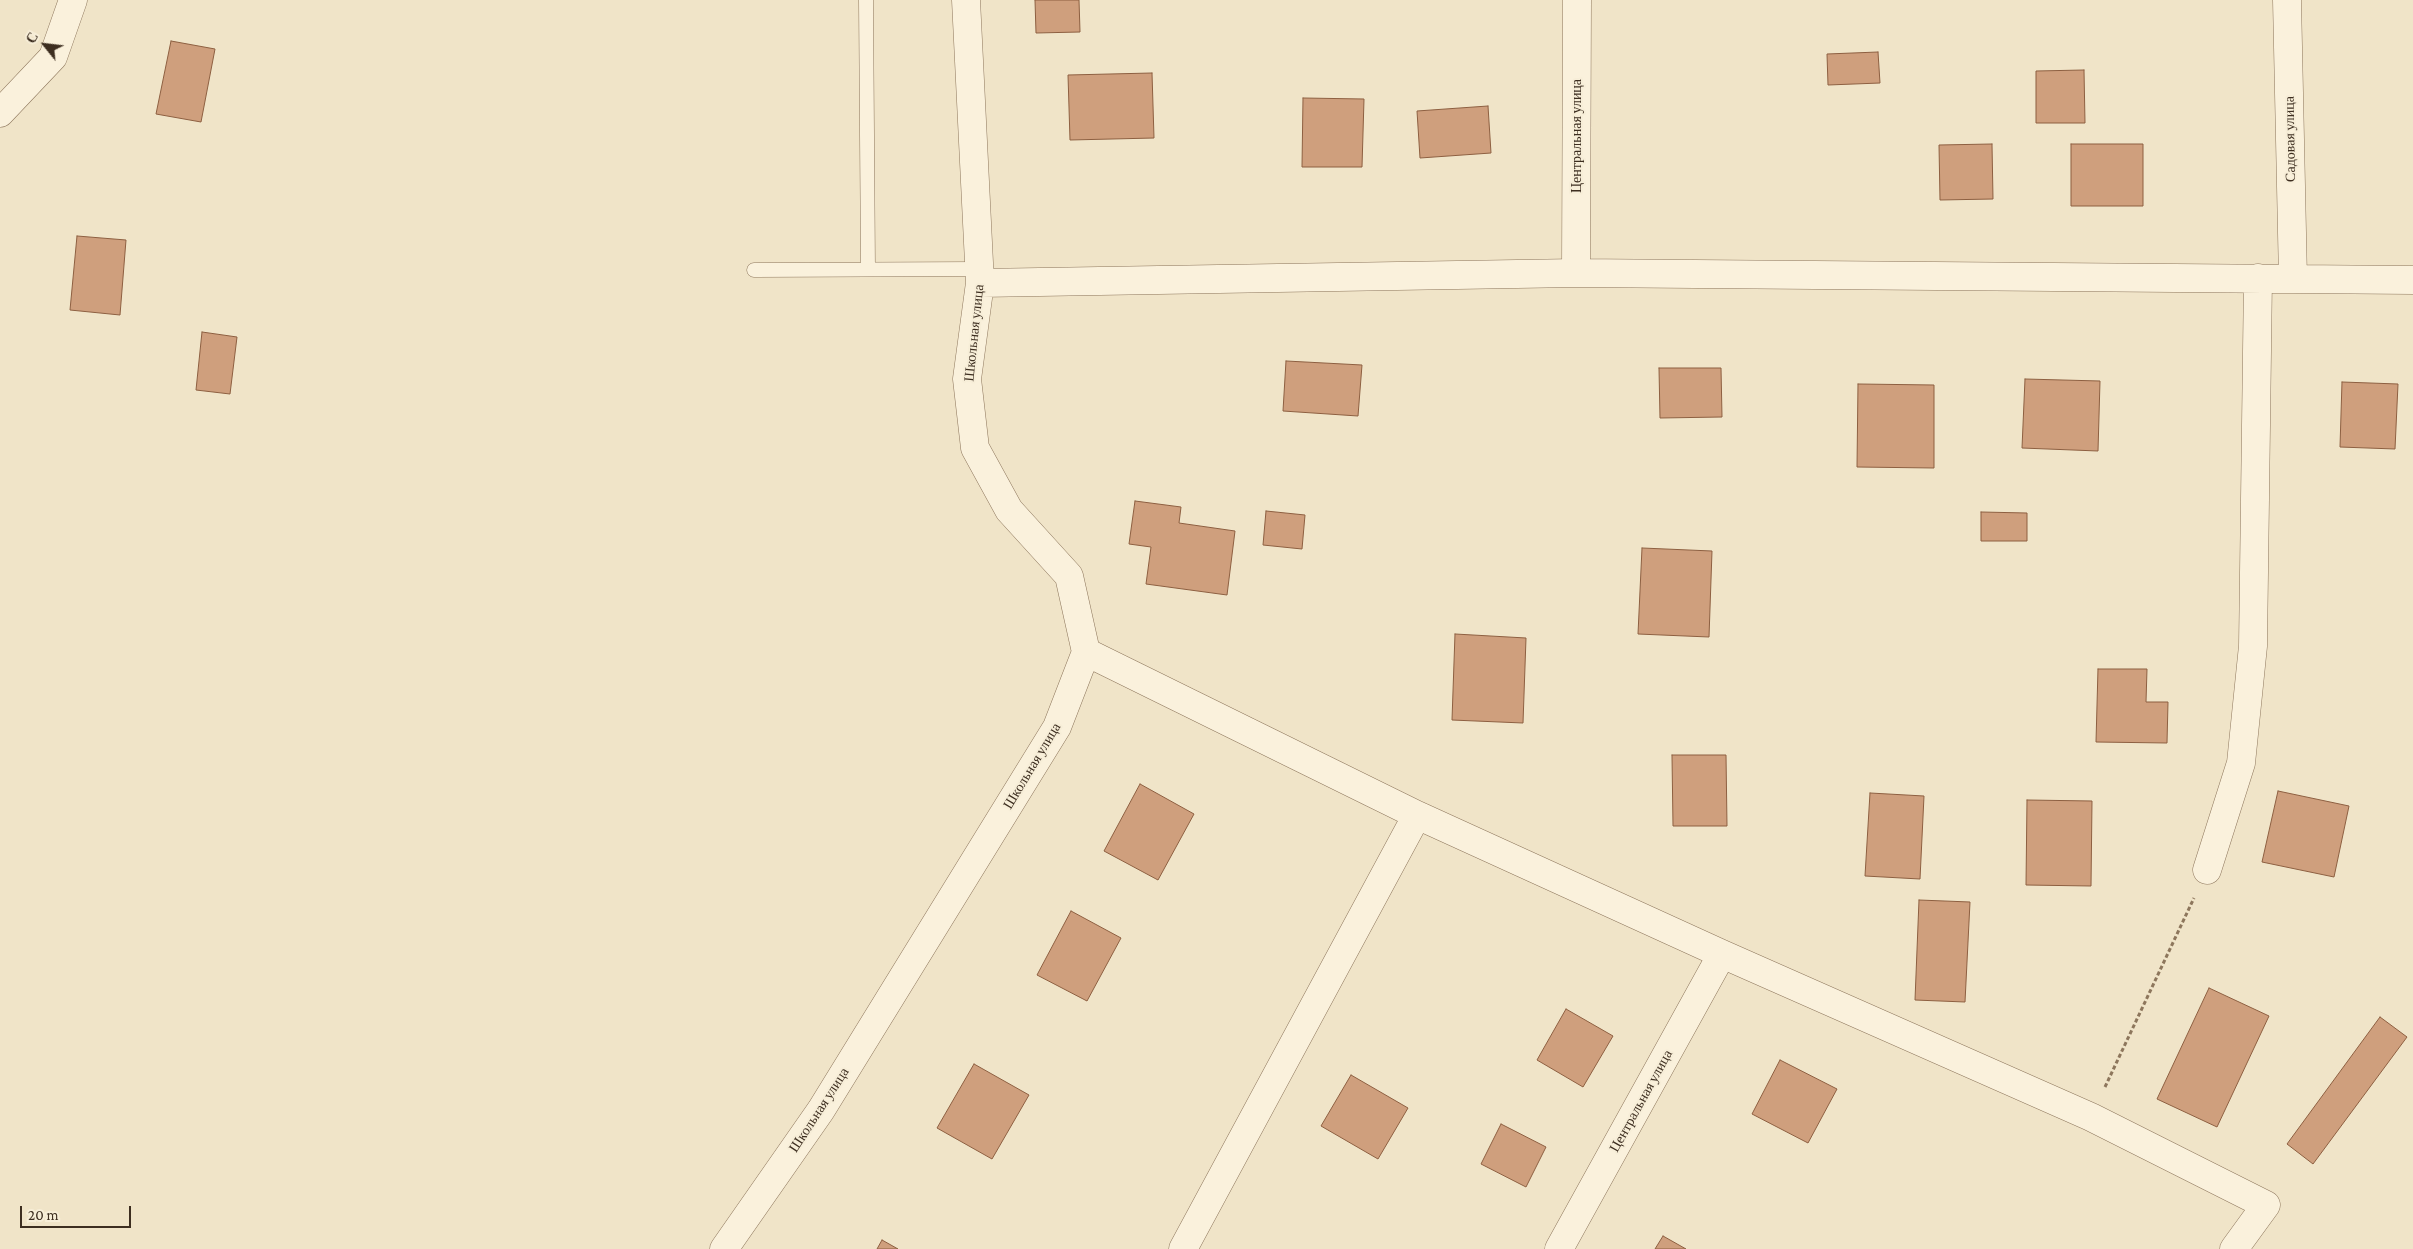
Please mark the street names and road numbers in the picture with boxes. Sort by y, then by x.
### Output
street label: Центральная улица [1569,79,1585,193]
street label: Садовая улица [2281,96,2299,182]
street label: Школьная улица [961,284,987,382]
street label: Школьная улица [1000,720,1064,812]
street label: Центральная улица [1606,1047,1676,1155]
street label: Школьная улица [785,1064,853,1156]

